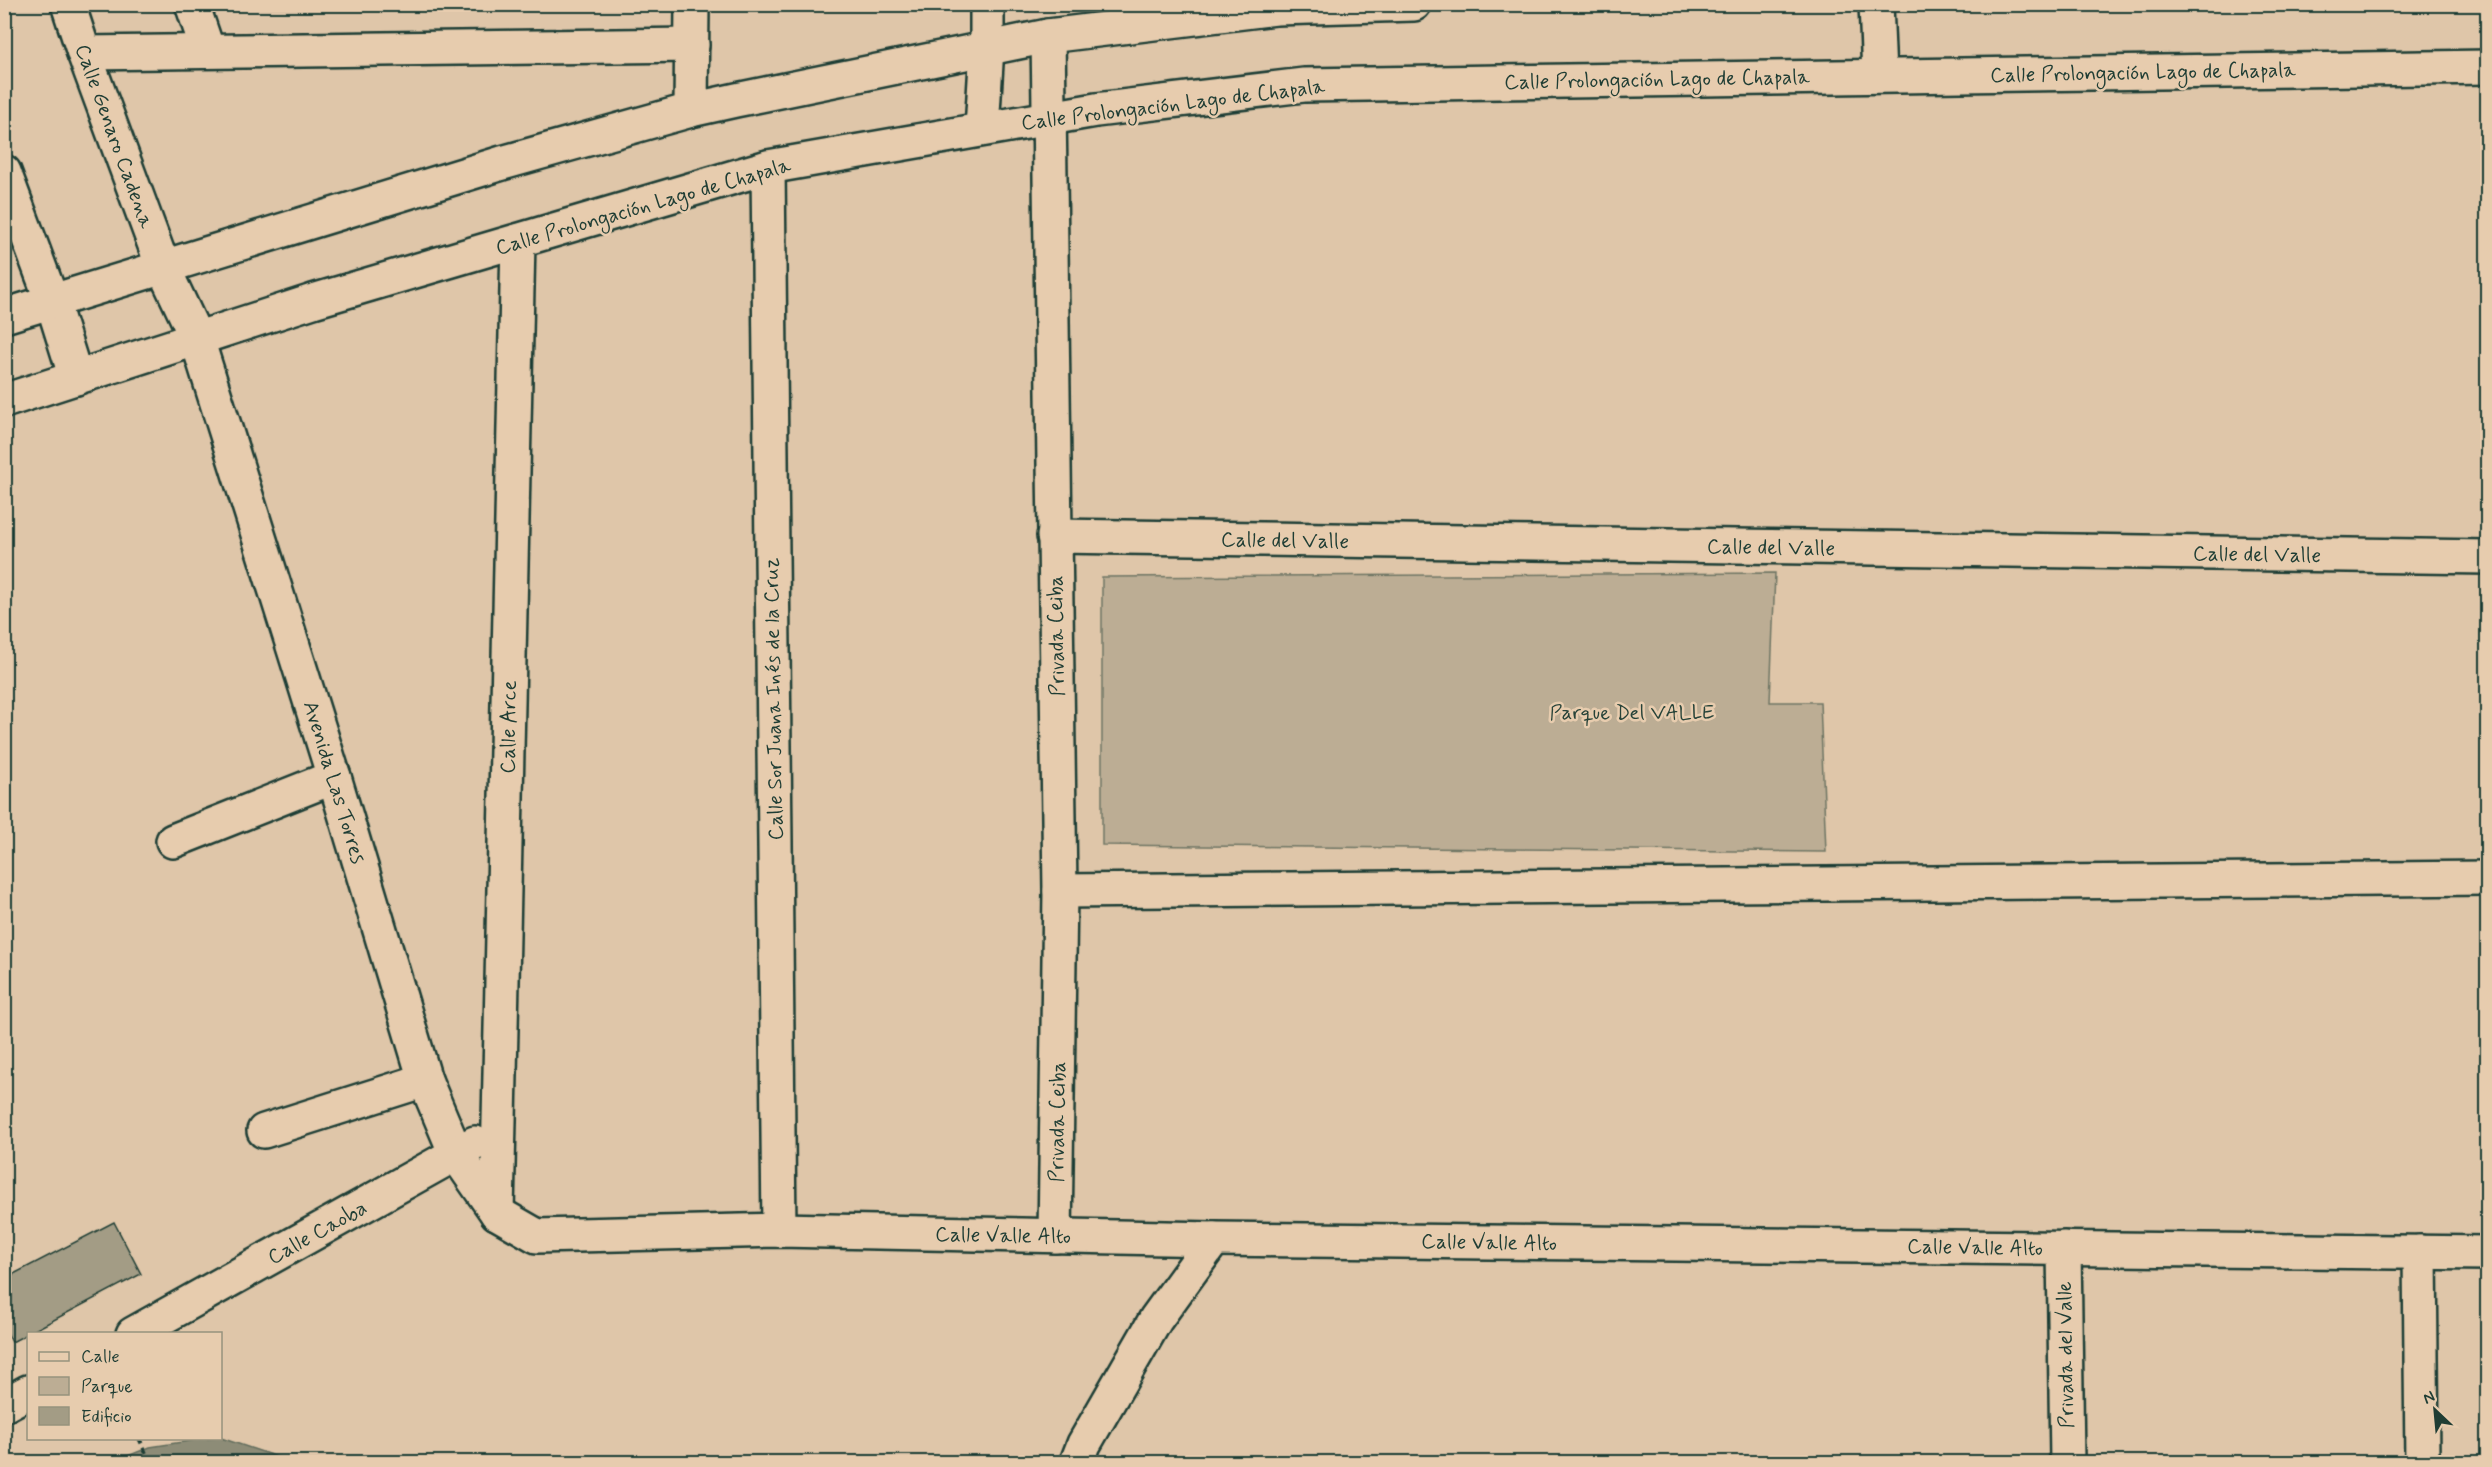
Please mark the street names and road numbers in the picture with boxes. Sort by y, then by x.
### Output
street label: Calle Genaro Cadena [68,40,160,233]
street label: Calle Prolongación Lago de Chapala [1990,56,2297,91]
street label: Calle Prolongación Lago de Chapala [1504,63,1811,98]
street label: Calle Prolongación Lago de Chapala [1020,72,1327,139]
street label: Calle Prolongación Lago de Chapala [492,151,795,264]
street label: Calle del Valle [1221,526,1349,556]
street label: Calle del Valle [1707,533,1835,563]
street label: Calle del Valle [2193,540,2321,570]
street label: Calle Sor Juana Inés de la Cruz [758,557,790,841]
street label: Privada Ceiba [1042,575,1072,697]
street label: Calle Arce [494,680,524,774]
street label: Avenida Las Torres [296,697,372,867]
street label: Privada Ceiba [1043,1061,1073,1183]
street label: Calle Caoba [263,1194,372,1272]
street label: Calle Valle Alto [935,1221,1071,1251]
street label: Calle Valle Alto [1421,1228,1557,1258]
street label: Calle Valle Alto [1907,1233,2043,1263]
street label: Privada del Valle [2051,1281,2081,1429]

